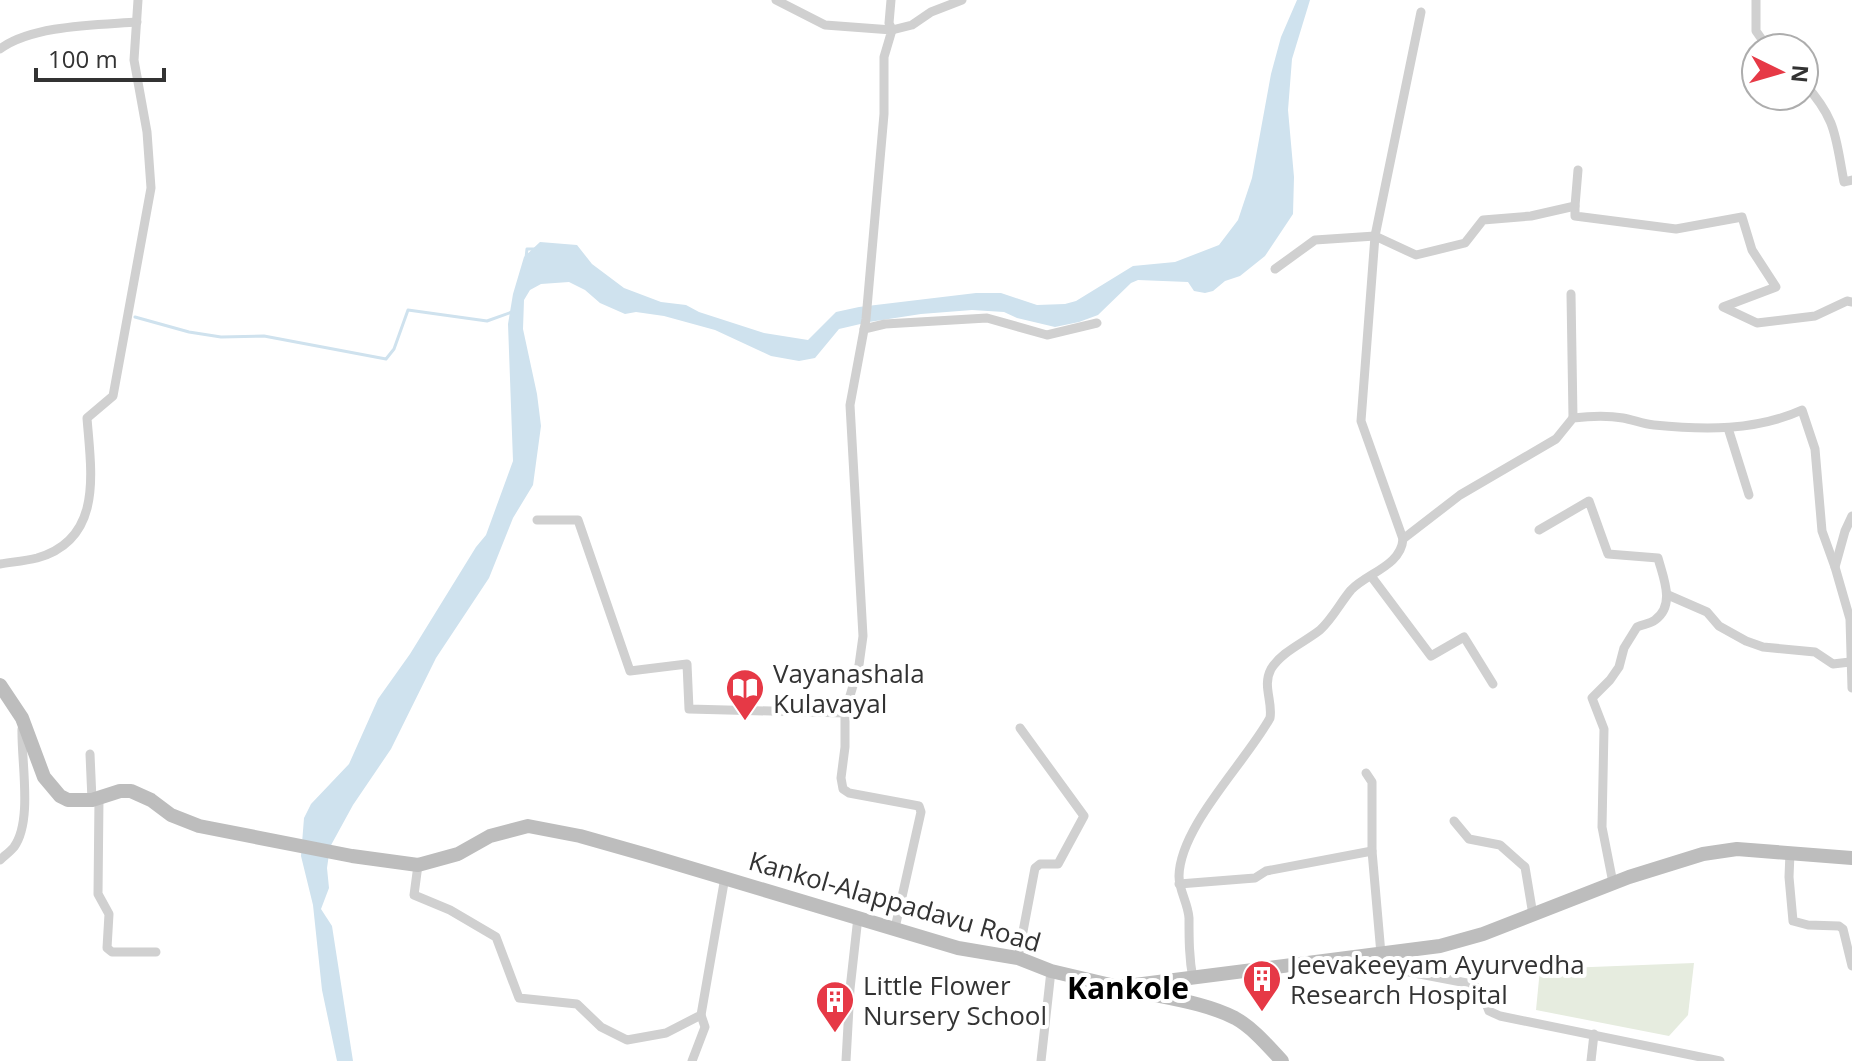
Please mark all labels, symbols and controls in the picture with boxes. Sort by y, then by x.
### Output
scale bar [36,32,164,82]
north arrow [1740,32,1820,112]
text: 100 m [48,42,118,75]
text: N [1785,64,1817,84]
place label: Vayanashala Kulavayal [773,655,925,721]
library icon: Vayanashala Kulavayal [724,667,766,722]
street label: Kankol-Alappadavu Road [745,842,1045,960]
place label: Jeevakeeyam Ayurvedha Research Hospital [1287,946,1585,1012]
building icon: Jeevakeeyam Ayurvedha Research Hospital [1241,958,1283,1013]
place label: Little Flower Nursery School [863,967,1047,1033]
district label: Kankole [1067,967,1189,1008]
building icon: Little Flower Nursery School [814,979,856,1034]

